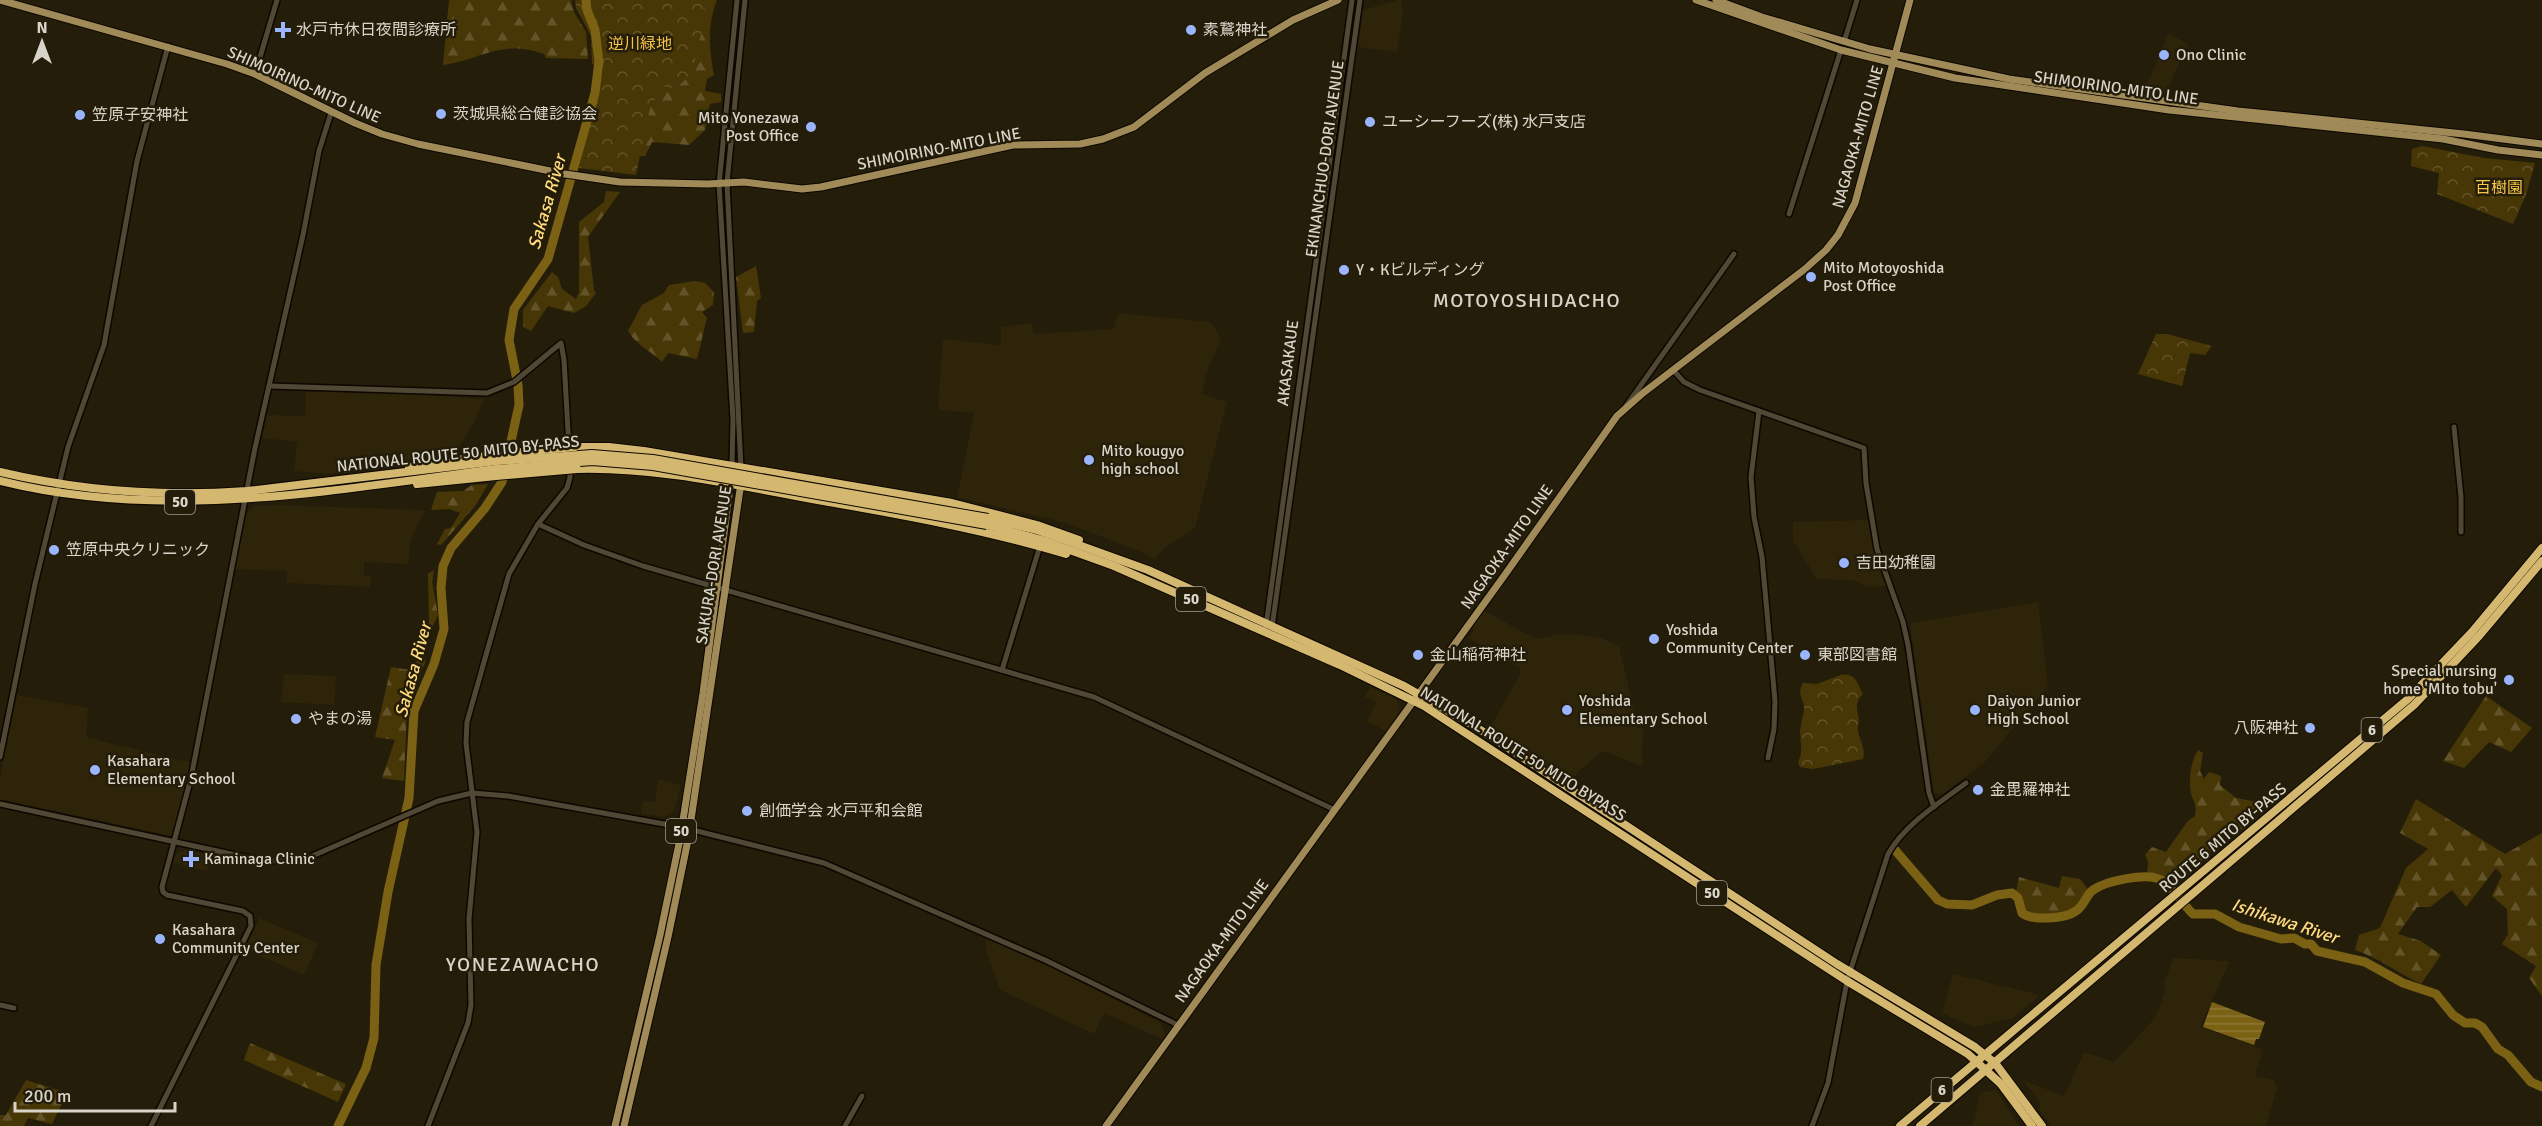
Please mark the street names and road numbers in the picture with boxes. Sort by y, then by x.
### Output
street label: SHIMOIRINO-MITO LINE [224,42,384,128]
street label: EKINANCHUO-DORI AVENUE [1301,59,1349,259]
street label: NAGAOKA-MITO LINE [1828,63,1888,211]
street label: SHIMOIRINO-MITO LINE [2033,67,2199,109]
street label: SHIMOIRINO-MITO LINE [856,123,1022,175]
street label: AKASAKAUE [1273,319,1303,407]
street label: NATIONAL ROUTE 50 MITO BY-PASS [336,431,580,477]
street label: NAGAOKA-MITO LINE [1456,481,1558,613]
street label: SAKURA-DORI AVENUE [692,484,736,646]
road number: 50 [165,490,195,514]
road number: 50 [1176,587,1206,611]
street label: NATIONAL ROUTE 50 MITO BYPASS [1416,682,1630,826]
road number: 6 [2362,718,2382,742]
street label: ROUTE 6 MITO BY-PASS [2155,779,2291,897]
road number: 50 [666,819,696,843]
street label: NAGAOKA-MITO LINE [1171,875,1273,1007]
road number: 50 [1697,881,1727,905]
road number: 6 [1932,1078,1952,1102]

